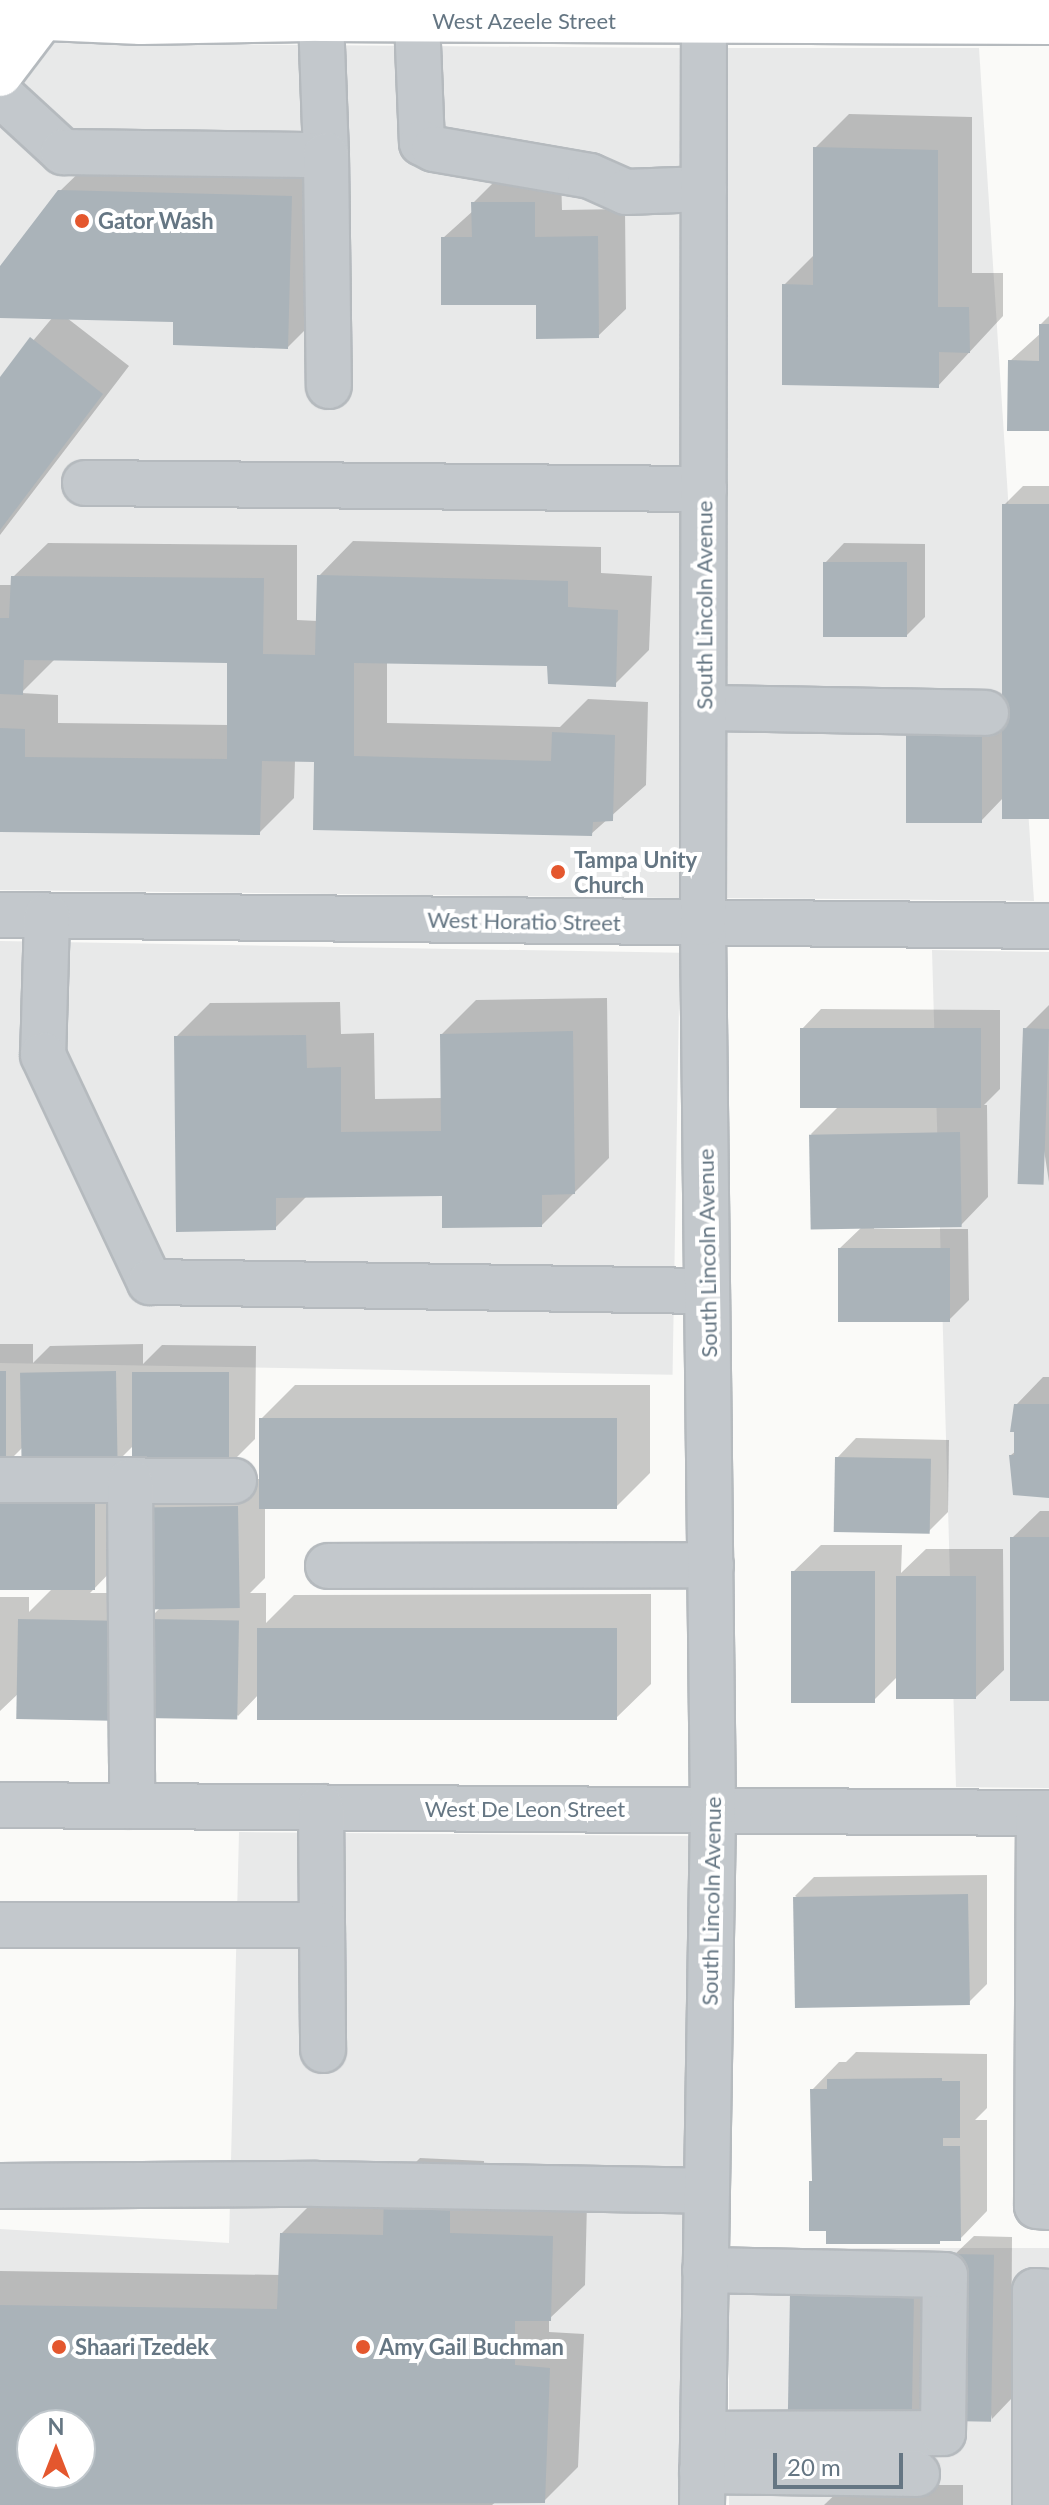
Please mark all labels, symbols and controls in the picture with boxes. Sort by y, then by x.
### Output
street label: West Azeele Street [432,8,616,34]
place label: Gator Wash [98,208,214,234]
marker: Gator Wash [73,212,91,230]
street label: South Lincoln Avenue [691,500,717,710]
place label: Tampa Unity Church [574,846,697,898]
marker: Tampa Unity Church [549,863,567,881]
street label: West Horatio Street [427,906,621,936]
street label: South Lincoln Avenue [692,1148,722,1358]
street label: West De Leon Street [425,1796,625,1822]
street label: South Lincoln Avenue [696,1796,726,2006]
place label: Shaari Tzedek [75,2334,210,2360]
place label: Amy Gail Buchman [379,2334,565,2360]
marker: Shaari Tzedek [50,2338,68,2356]
marker: Amy Gail Buchman [354,2338,372,2356]
north arrow [16,2409,96,2489]
text: N [48,2413,64,2440]
scale bar [777,2437,907,2487]
text: 20 m [787,2452,841,2481]

